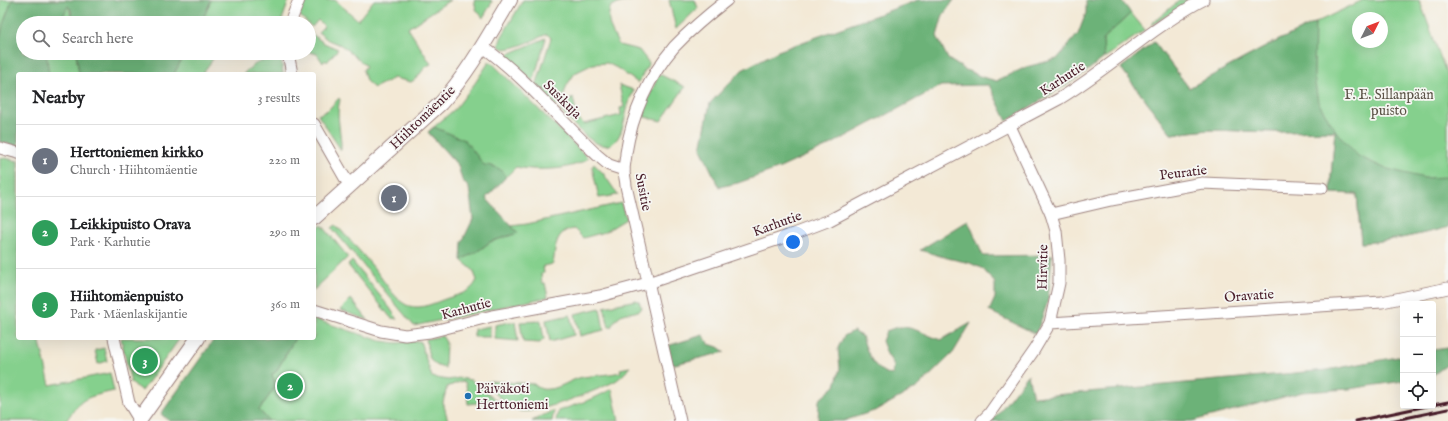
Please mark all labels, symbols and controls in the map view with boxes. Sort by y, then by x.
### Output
north arrow [1352,12,1388,48]
search box [16,16,316,60]
icon: search [30,27,52,49]
text: Search here [62,29,133,48]
street label: Karhutie [1036,57,1089,100]
street label: Susikuja [539,77,586,123]
street label: Hiihtomäentie [386,81,460,154]
park label: F. E. Sillanpään puisto [1344,86,1434,120]
text: Nearby [32,88,85,109]
text: 3 results [258,90,300,107]
text: Herttoniemen kirkko [70,143,203,162]
text: 1 [43,152,47,169]
text: 220 m [269,152,300,169]
street label: Peuratie [1158,161,1208,185]
text: Church · Hiihtomäentie [70,162,198,179]
street label: Susitie [631,172,656,213]
pin: 1 [381,183,407,213]
street label: Karhutie [750,207,805,241]
text: Leikkipuisto Orava [70,215,191,234]
text: 2 [42,224,48,241]
text: 290 m [269,224,300,241]
your location [783,232,803,252]
text: Park · Karhutie [70,234,150,251]
street label: Hirvitie [1034,243,1052,290]
street label: Oravatie [1224,285,1275,307]
text: Hiihtomäenpuisto [70,287,183,306]
street label: Karhutie [439,294,494,324]
text: 3 [43,296,47,313]
text: 360 m [270,296,300,313]
map controls [1400,301,1436,409]
button: + [1400,301,1436,337]
text: Park · Mäenlaskijantie [70,306,188,323]
button: − [1400,337,1436,373]
pin: 3 [132,346,158,376]
pin: 2 [277,371,303,401]
button: locate [1400,373,1436,409]
place label: Päiväkoti Herttoniemi [476,380,549,414]
marker: Päiväkoti Herttoniemi [463,391,473,401]

